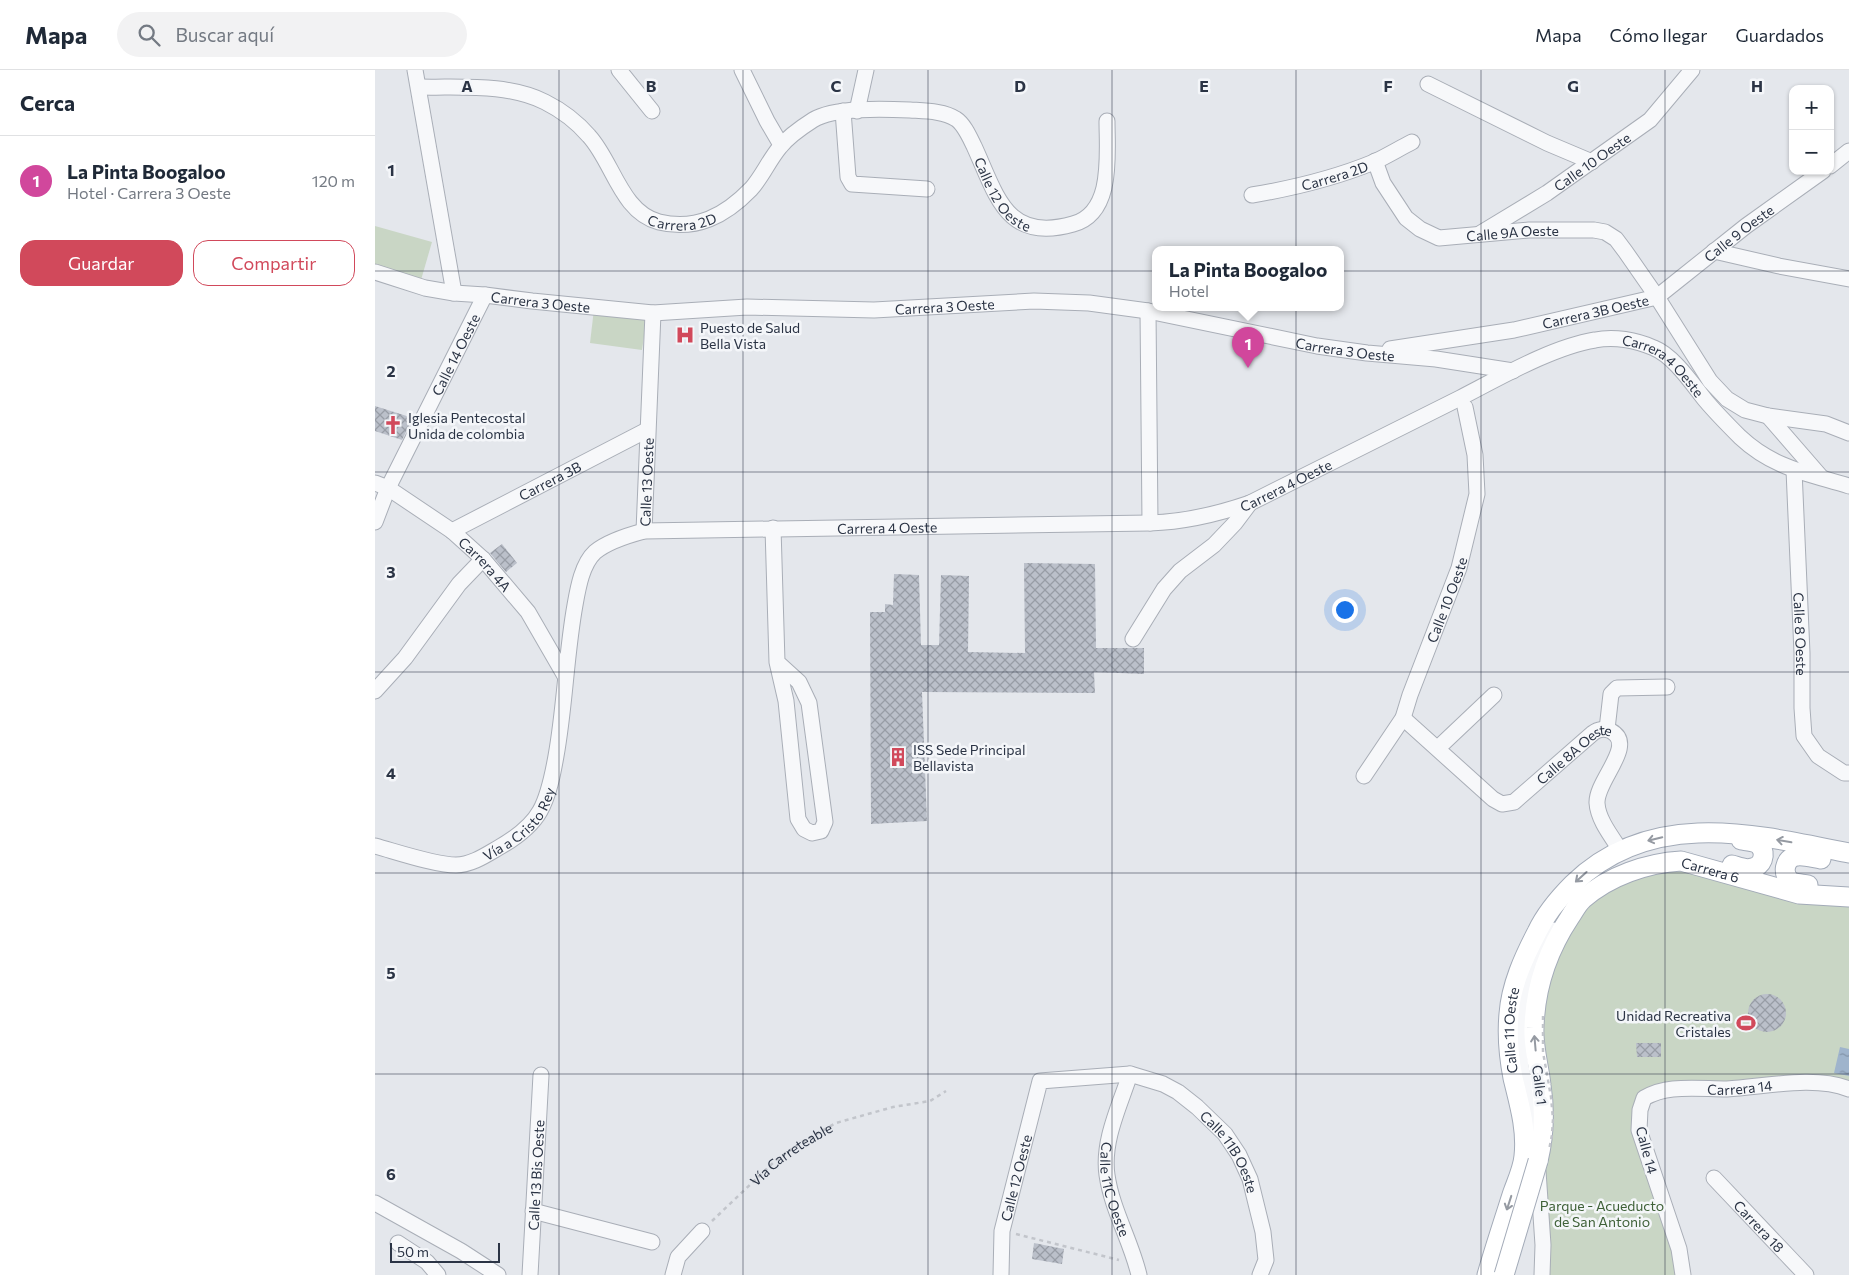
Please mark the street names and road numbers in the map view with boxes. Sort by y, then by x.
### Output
street label: Calle 10 Oeste [1550,128,1633,194]
street label: Calle 12 Oeste [971,154,1033,234]
street label: Carrera 2D [1300,157,1370,193]
street label: Calle 9 Oeste [1700,201,1777,265]
street label: Carrera 2D [645,209,719,233]
street label: Calle 9A Oeste [1466,221,1559,244]
street label: Carrera 3 Oeste [490,287,591,315]
street label: Carrera 3B Oeste [1541,291,1650,332]
street label: Carrera 3 Oeste [894,295,995,317]
street label: Calle 14 Oeste [428,311,483,398]
street label: Carrera 4 Oeste [1621,331,1708,400]
street label: Carrera 3 Oeste [1294,333,1395,364]
street label: Calle 13 Oeste [636,437,656,527]
street label: Carrera 4 Oeste [1238,455,1334,514]
street label: Carrera 3B [516,457,584,504]
street label: Carrera 4 Oeste [837,518,937,536]
street label: Carrera 4A [456,533,515,595]
street label: Calle 10 Oeste [1423,555,1470,645]
street label: Calle 8 Oeste [1791,592,1811,676]
street label: Calle 8A Oeste [1533,721,1614,787]
street label: Vía a Cristo Rey [480,785,557,864]
street label: Carrera 6 [1680,853,1741,885]
street label: Calle 11 Oeste [1500,985,1522,1075]
street label: Calle 1 [1529,1064,1551,1106]
street label: Carrera 14 [1707,1076,1774,1098]
street label: Calle 11B Oeste [1197,1107,1262,1194]
street label: Calle 13 Bis Oeste [524,1119,547,1231]
street label: Vía Carreteable [746,1119,835,1189]
street label: Calle 14 [1633,1124,1662,1176]
street label: Calle 12 Oeste [996,1133,1035,1223]
street label: Calle 11C Oeste [1098,1141,1134,1239]
street label: Carrera 18 [1731,1196,1788,1255]

